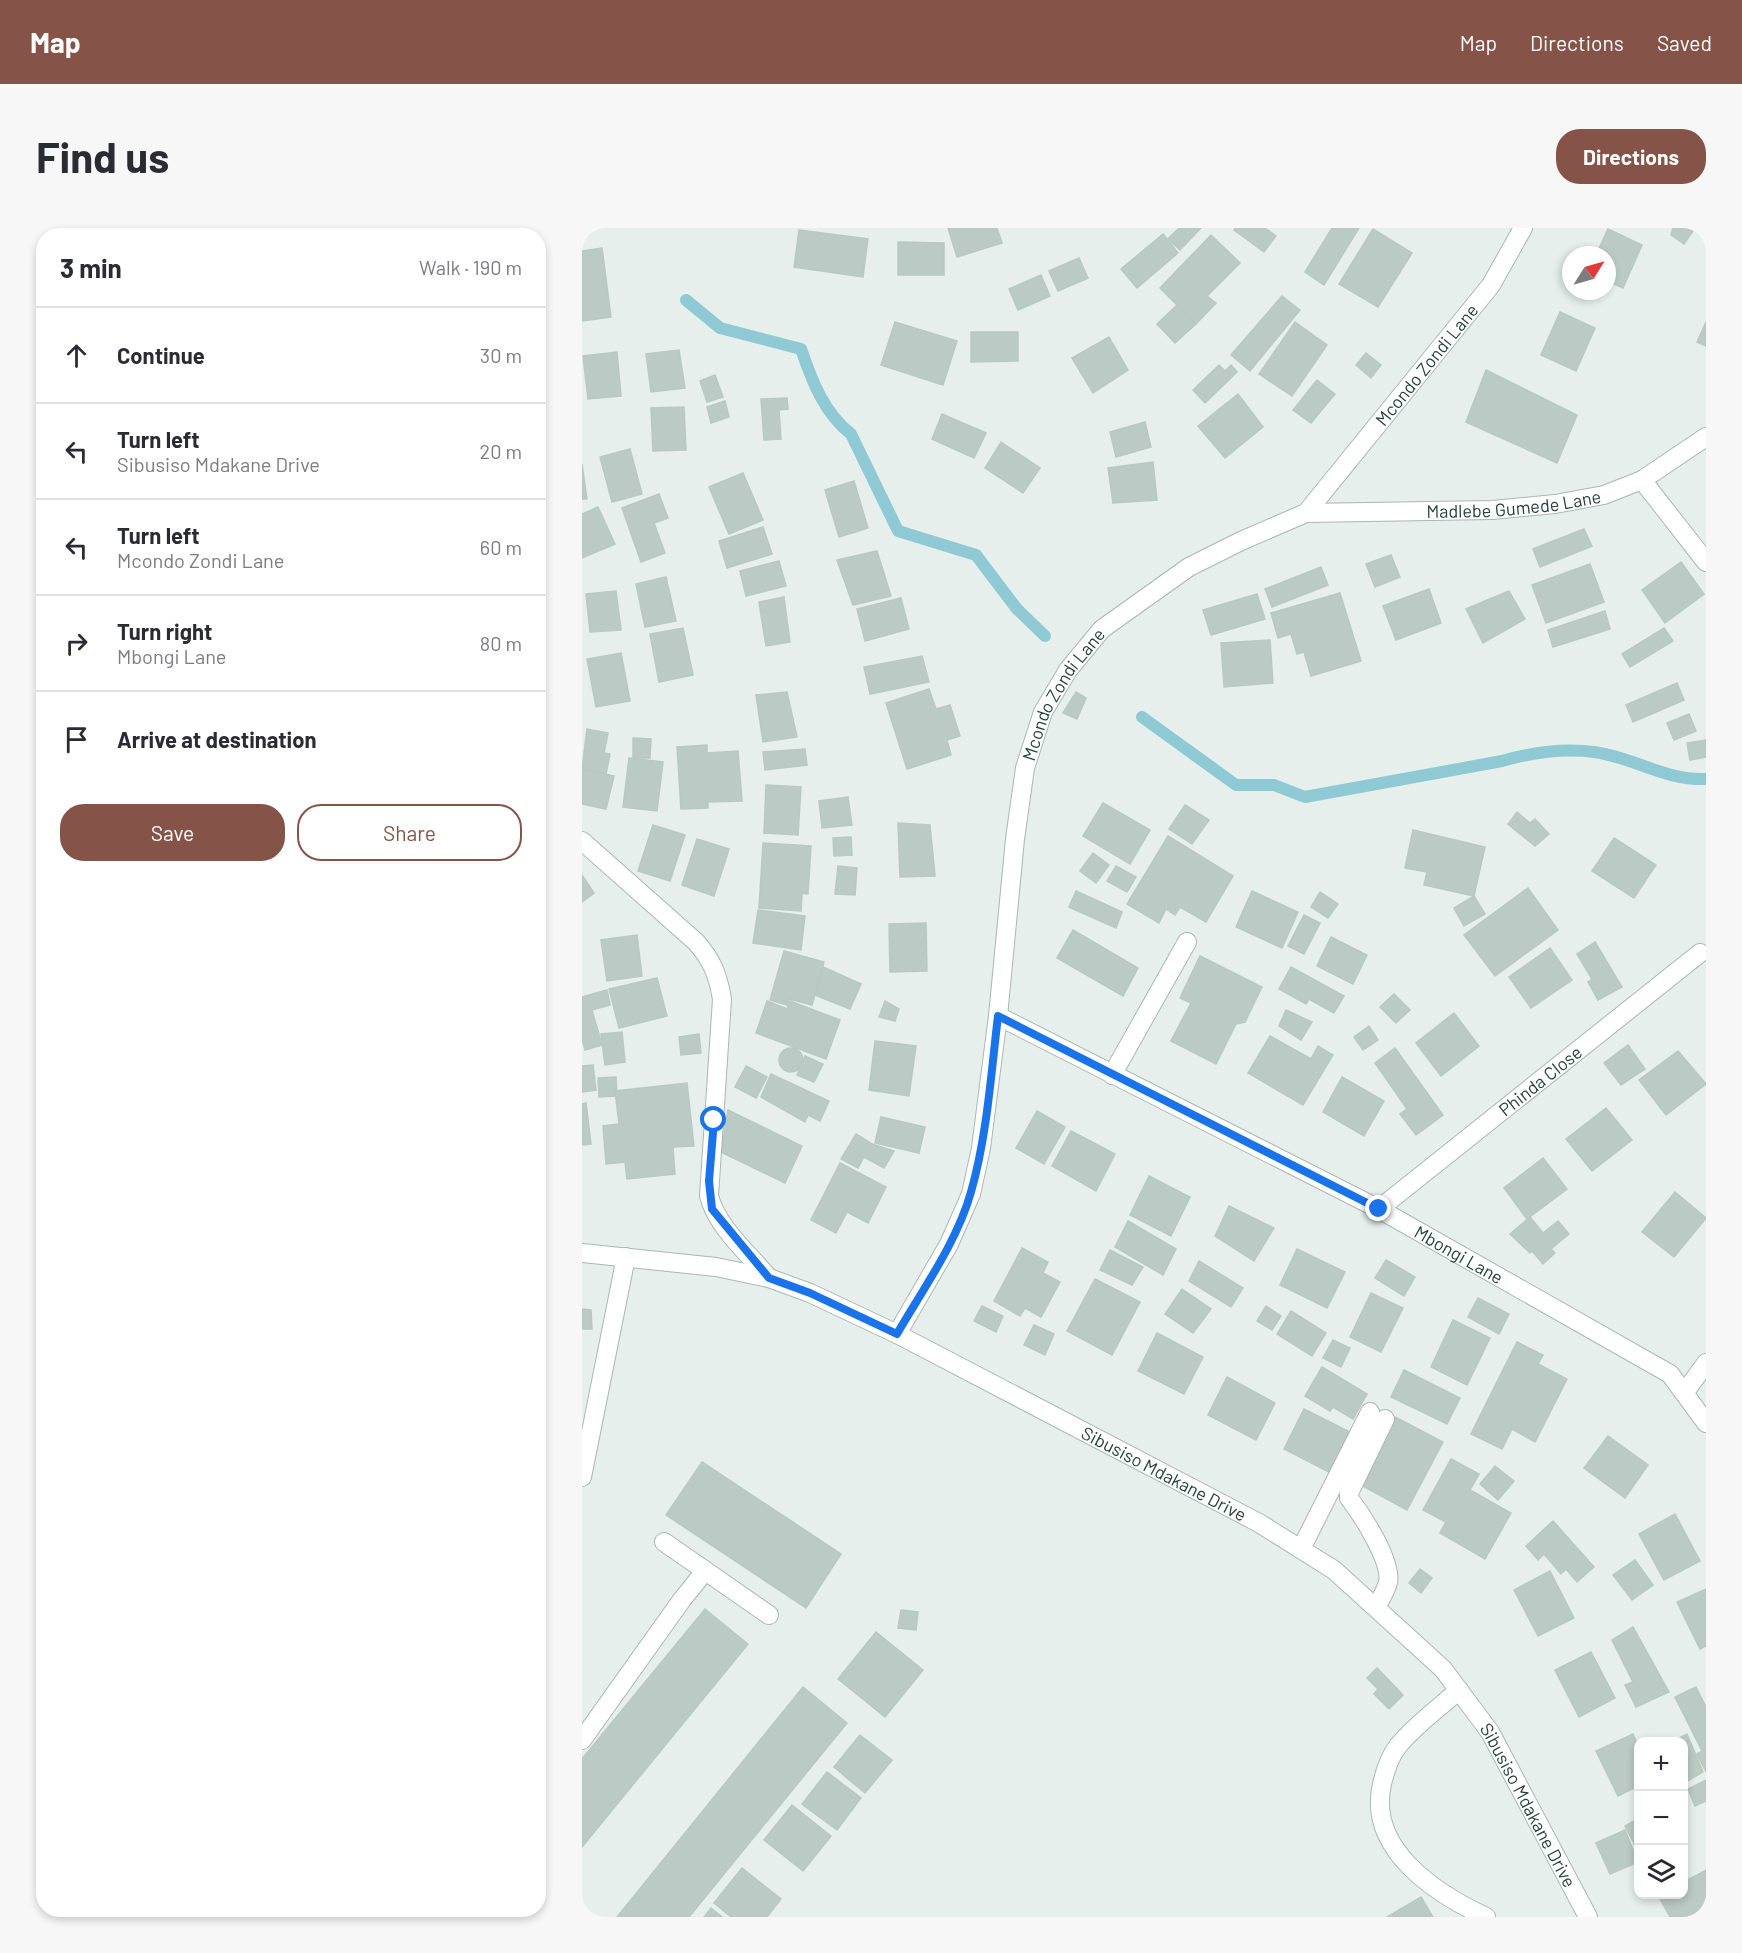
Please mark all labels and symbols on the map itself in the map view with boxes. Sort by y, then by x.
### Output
north arrow [1562,246,1616,300]
street label: Mcondo Zondi Lane [1370,299,1482,430]
street label: Madlebe Gumede Lane [1426,485,1603,522]
street label: Mcondo Zondi Lane [1017,623,1109,763]
street label: Phinda Close [1494,1041,1586,1120]
route start [700,1106,726,1132]
route end [1365,1195,1391,1221]
street label: Mbongi Lane [1411,1220,1507,1288]
street label: Sibusiso Mdakane Drive [1078,1421,1250,1526]
street label: Sibusiso Mdakane Drive [1476,1718,1581,1891]

